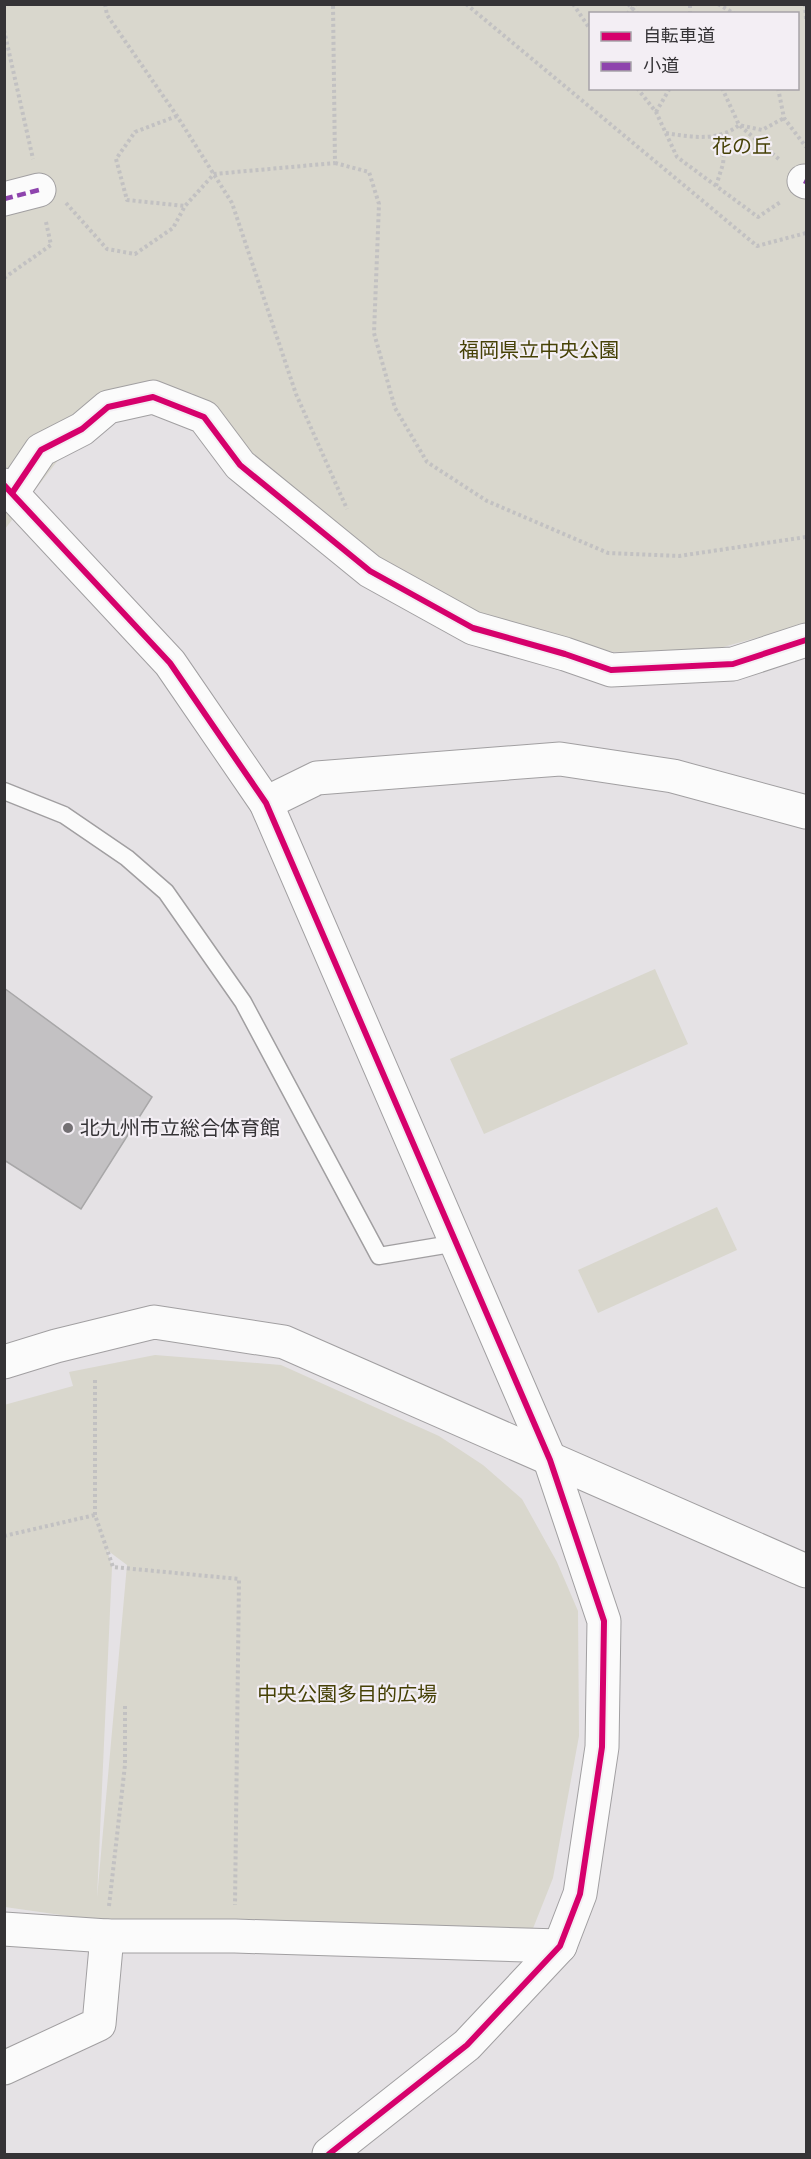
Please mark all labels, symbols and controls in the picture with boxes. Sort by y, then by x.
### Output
legend [589,12,799,90]
text: 自転車道 [643,25,715,47]
text: 小道 [643,55,679,77]
park label: 花の丘 [712,134,772,158]
park label: 福岡県立中央公園 [459,338,619,362]
place label: 北九州市立総合体育館 [80,1116,280,1140]
marker: 北九州市立総合体育館 [61,1121,75,1135]
park label: 中央公園多目的広場 [257,1682,437,1706]

